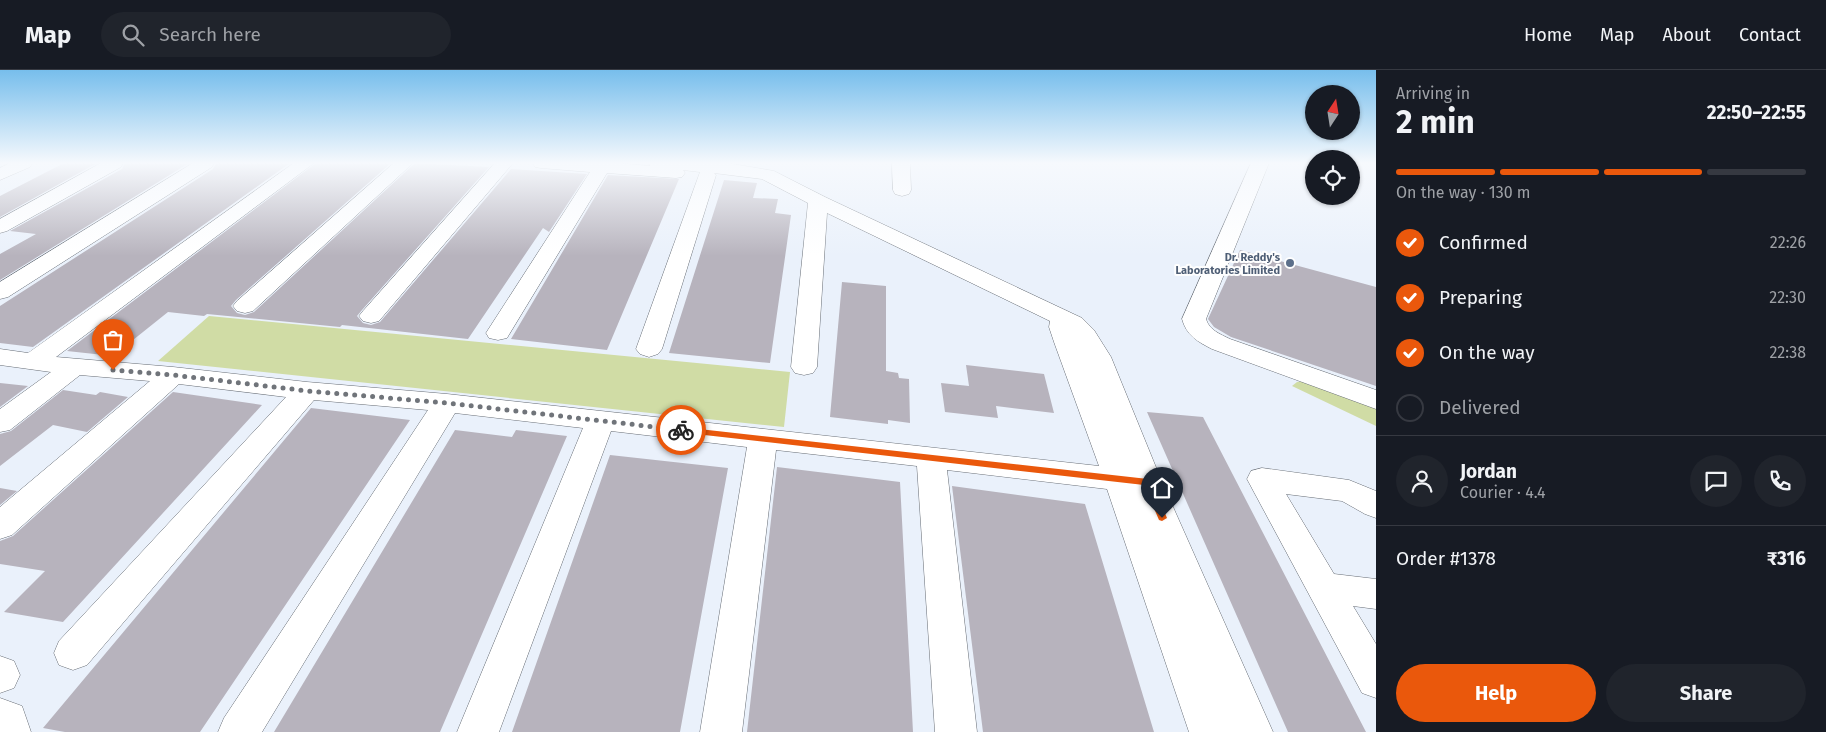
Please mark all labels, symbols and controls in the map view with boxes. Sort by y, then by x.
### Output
search box [101,12,451,57]
text: Map [25,21,71,49]
icon: search [119,21,147,49]
text: Search here [159,23,261,46]
text: Home [1524,24,1572,46]
text: Map [1600,24,1634,46]
text: About [1662,24,1711,46]
text: Contact [1739,24,1801,46]
text: Arriving in [1396,84,1470,103]
north arrow [1305,85,1360,140]
map controls [1305,85,1360,205]
text: 22:50–22:55 [1707,101,1806,124]
text: 2 min [1396,103,1475,141]
button: locate [1305,150,1360,205]
text: On the way · 130 m [1396,183,1531,202]
icon: check [1396,229,1424,257]
text: Confirmed [1439,231,1528,254]
text: 22:26 [1770,233,1806,252]
place label: Dr. Reddy's Laboratories Limited [1176,251,1281,277]
marker: Dr. Reddy's Laboratories Limited [1284,257,1296,269]
icon: check [1396,284,1424,312]
text: Preparing [1439,286,1522,309]
text: 22:30 [1769,288,1806,307]
pin [92,319,134,370]
icon: bag [99,326,127,354]
icon: check [1396,339,1424,367]
text: On the way [1439,341,1535,364]
text: 22:38 [1769,343,1806,362]
text: Delivered [1439,396,1521,419]
courier [656,405,706,455]
icon: bike [667,416,695,444]
button: person [1396,455,1448,507]
button: chat [1690,455,1742,507]
button: phone [1754,455,1806,507]
text: Jordan [1460,460,1517,483]
pin [1141,467,1183,518]
icon: home [1148,474,1176,502]
text: Courier · 4.4 [1460,483,1546,502]
text: Order #1378 [1396,547,1496,570]
text: ₹316 [1767,547,1806,570]
button: Help [1396,664,1596,722]
button: Share [1606,664,1806,722]

